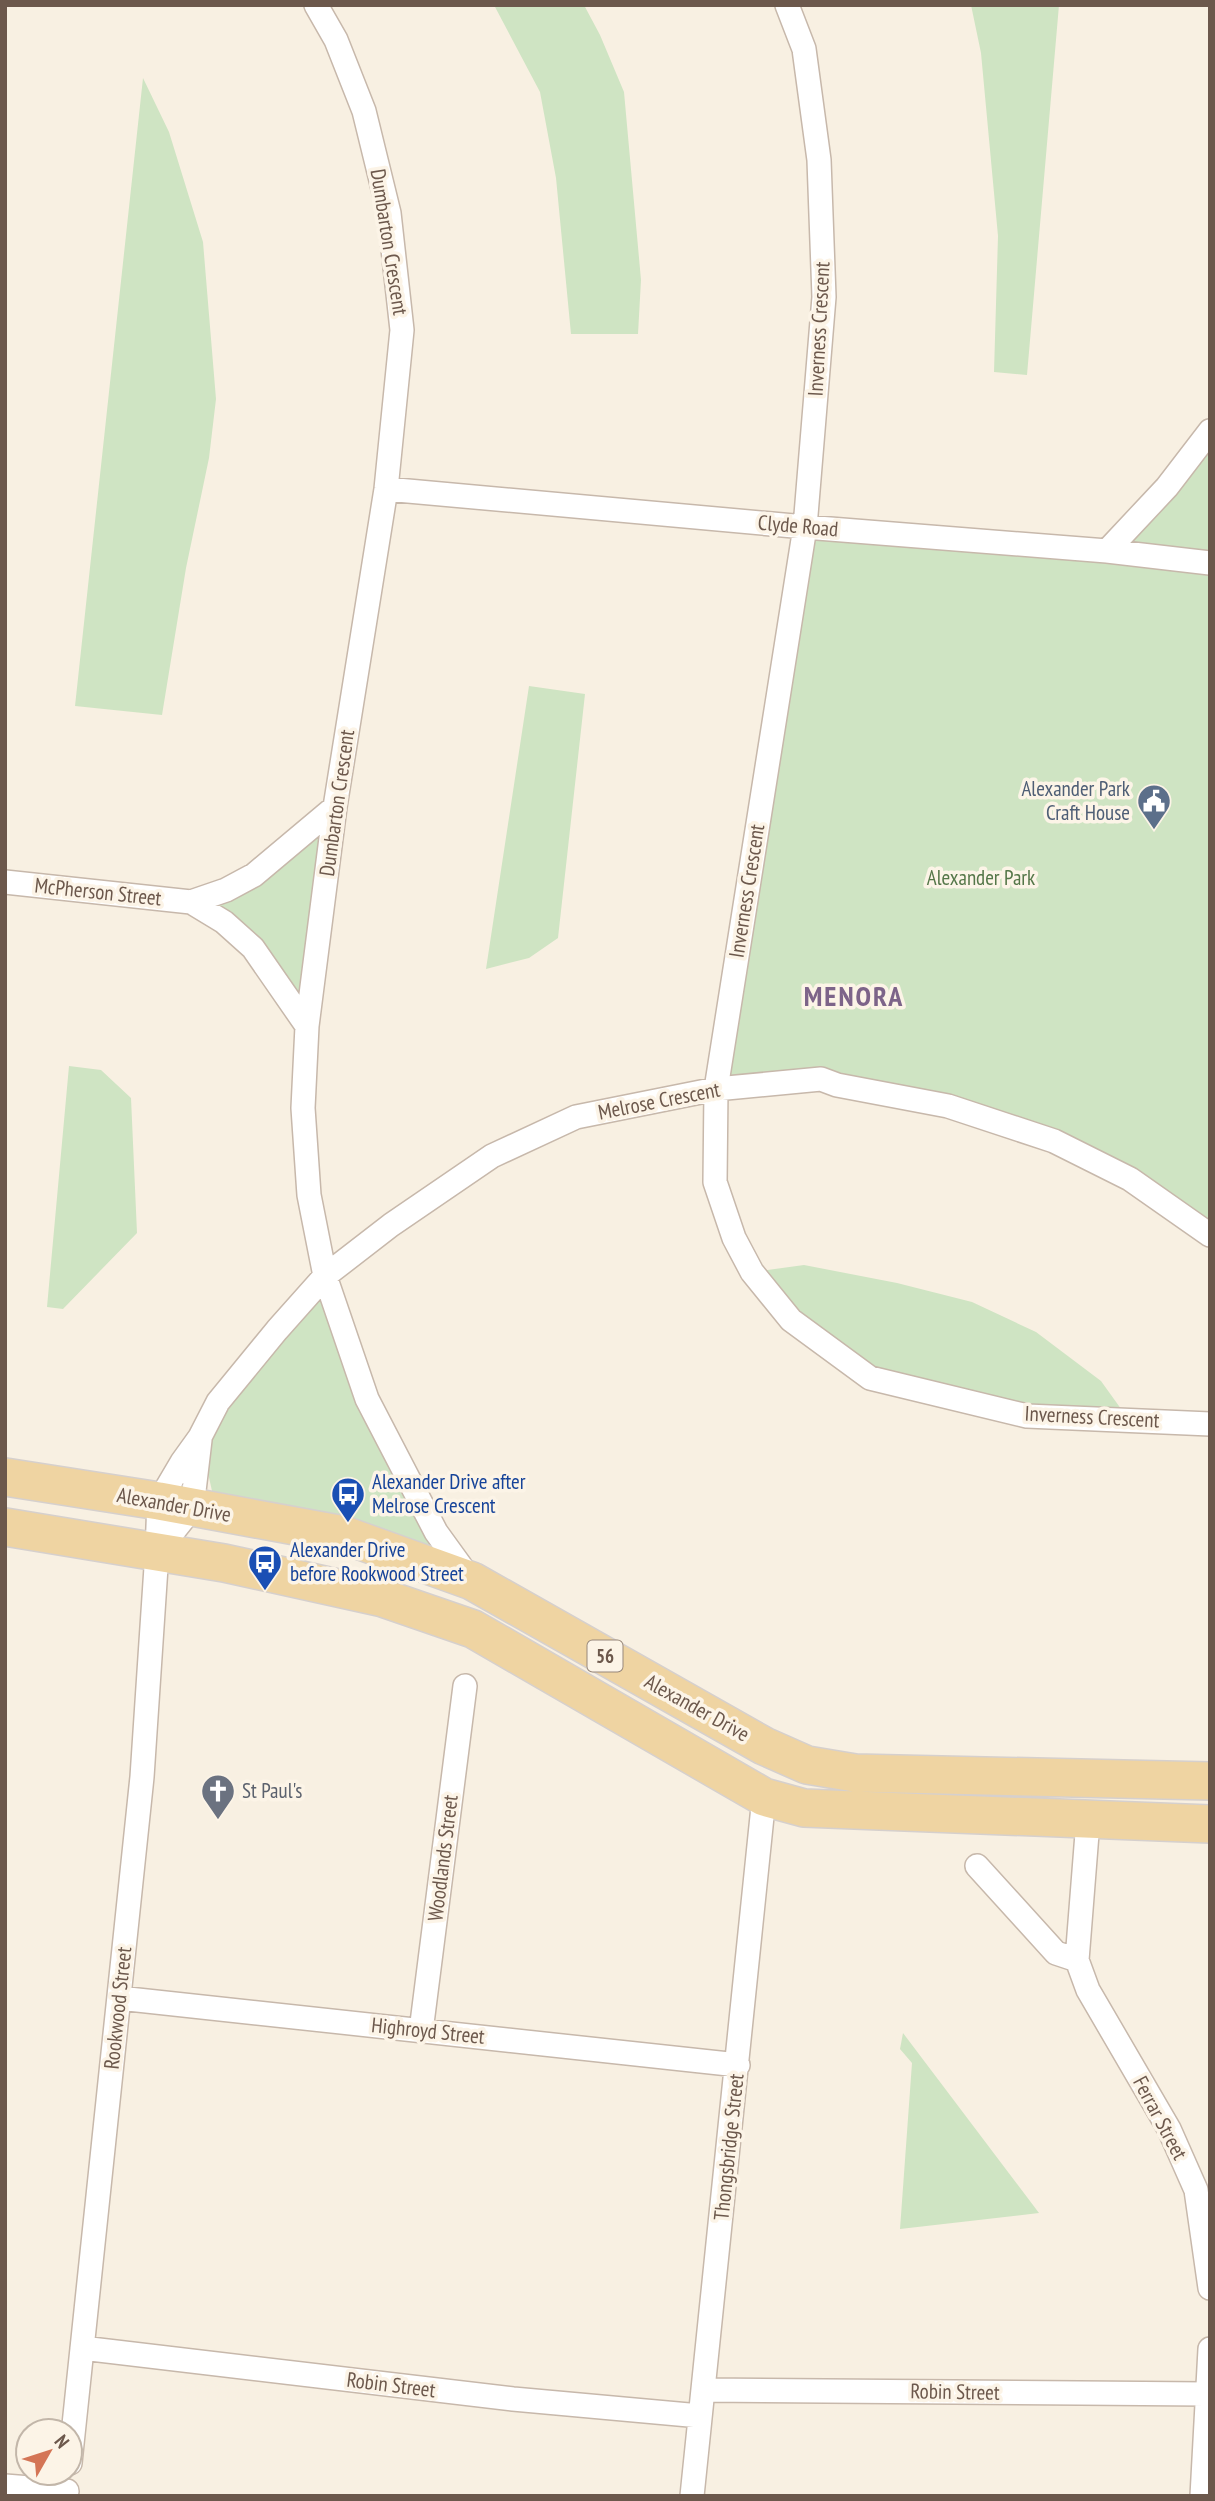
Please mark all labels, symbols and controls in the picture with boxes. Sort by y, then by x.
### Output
street label: Dumbarton Crescent [365,167,414,317]
street label: Inverness Crescent [801,261,836,397]
street label: Clyde Road [757,509,839,542]
street label: Dumbarton Crescent [313,728,360,878]
place label: Alexander Park Craft House [1021,775,1130,826]
public building icon: Alexander Park Craft House [1135,782,1173,831]
street label: Inverness Crescent [723,822,770,960]
park label: Alexander Park [927,864,1035,891]
street label: McPherson Street [33,871,163,912]
district label: MENORA [804,977,904,1014]
street label: Melrose Crescent [596,1075,722,1126]
street label: Inverness Crescent [1024,1399,1160,1434]
place label: Alexander Drive after Melrose Crescent [372,1468,526,1519]
bus stop icon: Alexander Drive after Melrose Crescent [329,1475,367,1524]
street label: Alexander Drive [115,1481,233,1528]
place label: Alexander Drive before Rookwood Street [290,1536,464,1587]
bus stop icon: Alexander Drive before Rookwood Street [246,1543,284,1592]
road number: 56 [588,1640,622,1672]
street label: Alexander Drive [640,1668,754,1747]
church icon: St Paul's [199,1772,237,1821]
place label: St Paul's [242,1777,302,1804]
street label: Woodlands Street [421,1793,464,1923]
street label: Rookwood Street [98,1945,137,2070]
street label: Highroyd Street [370,2011,486,2050]
street label: Ferrar Street [1127,2071,1194,2164]
street label: Thongsbridge Street [707,2072,750,2222]
street label: Robin Street [345,2366,437,2403]
street label: Robin Street [910,2377,1000,2406]
north arrow [14,2417,84,2487]
text: N [50,2430,75,2453]

